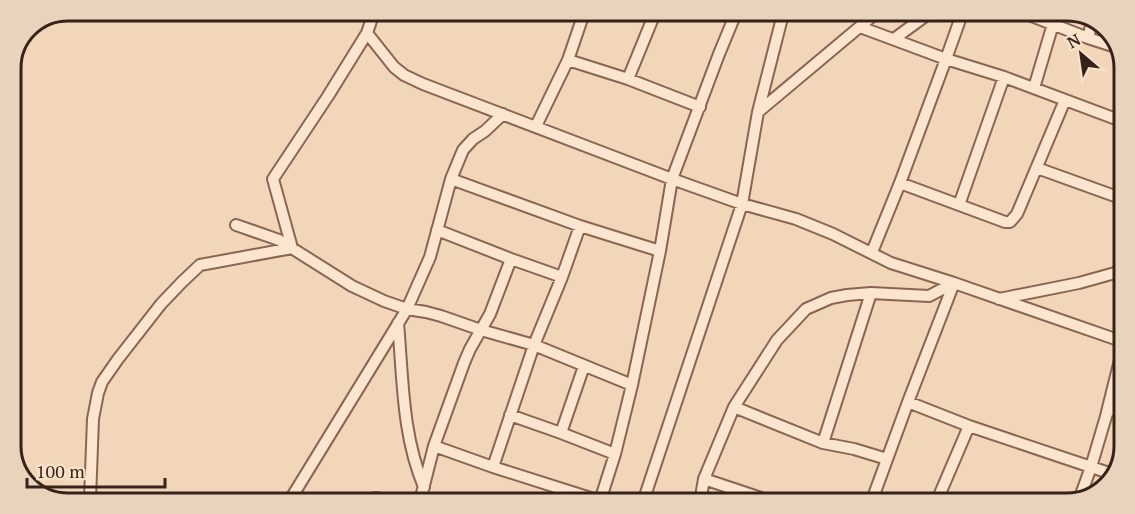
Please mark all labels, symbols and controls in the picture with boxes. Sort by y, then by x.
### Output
north arrow [1051,24,1111,84]
text: N [1063,28,1084,53]
scale bar [27,451,165,489]
text: 100 m [36,459,85,483]

